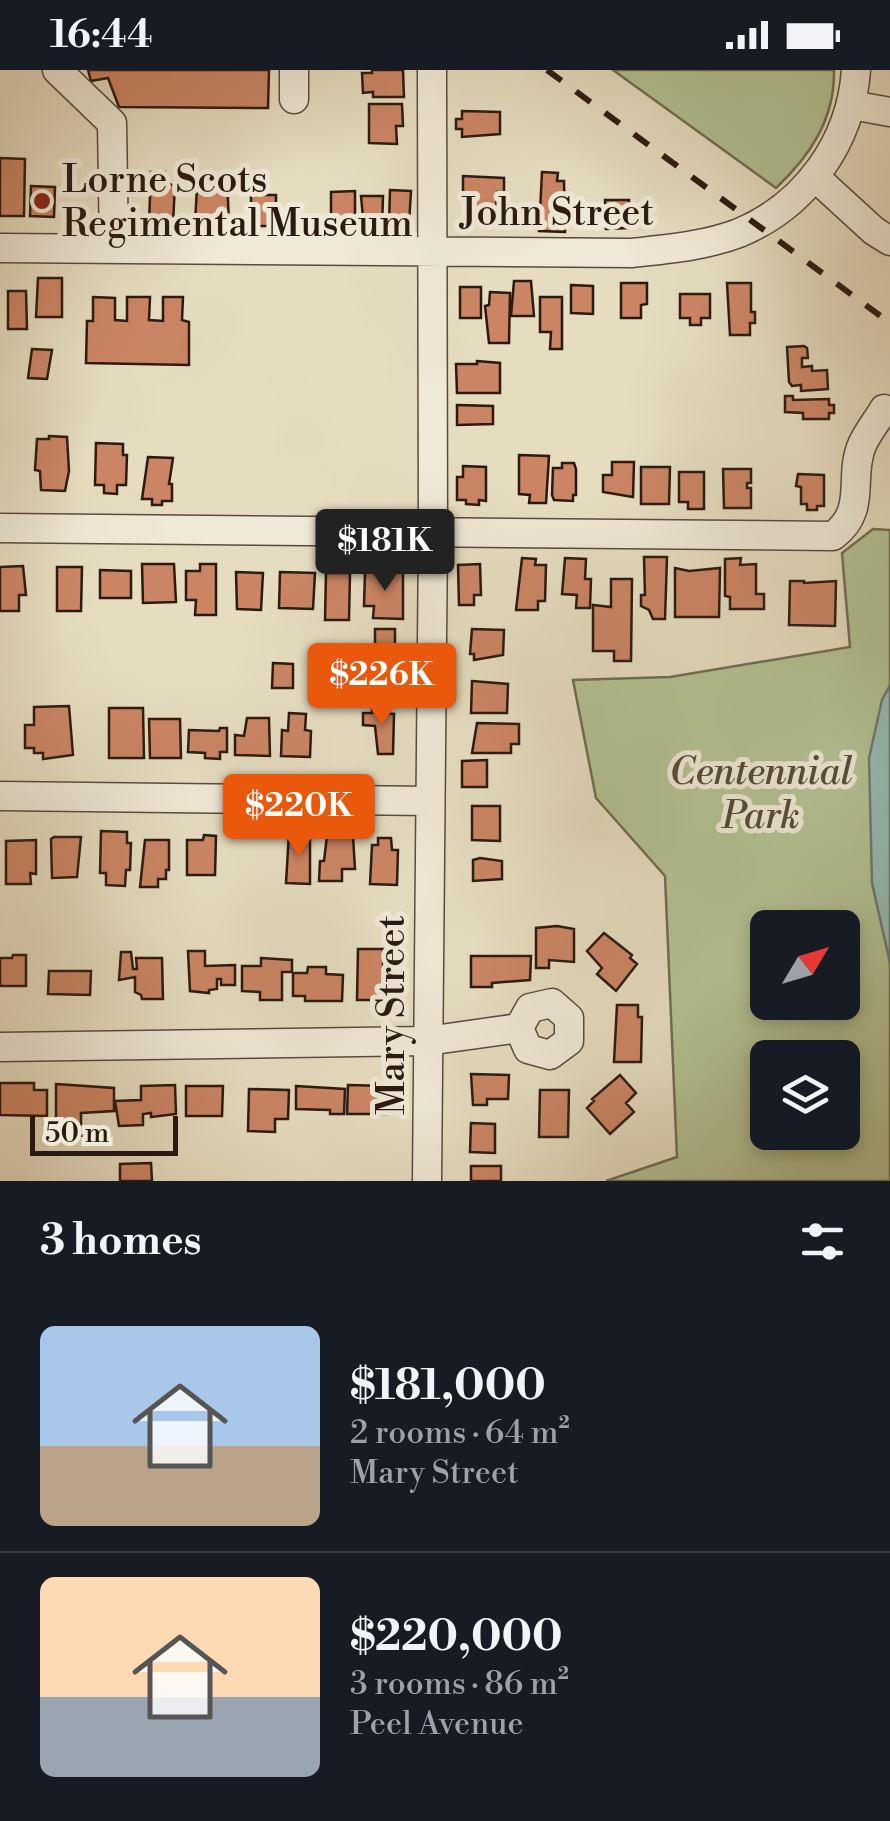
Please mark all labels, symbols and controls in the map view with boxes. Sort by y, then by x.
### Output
text: 16:44 [50,12,153,59]
place label: Lorne Scots Regimental Museum [62,157,413,248]
marker: Lorne Scots Regimental Museum [31,190,53,212]
street label: John Street [458,190,654,237]
pin: $181K [315,509,455,594]
text: $181K [337,521,433,561]
pin: $226K [312,643,452,728]
text: $226K [329,655,435,695]
park label: Centennial Park [669,749,853,840]
pin: $220K [229,774,369,859]
text: $220K [245,786,353,826]
north arrow [750,910,860,1020]
map controls [750,910,860,1150]
street label: Mary Street [369,915,416,1115]
button: layers [750,1040,860,1150]
scale bar [30,1111,178,1156]
text: 50 m [45,1116,109,1151]
icon: filters [795,1214,850,1269]
text: 3 homes [40,1215,202,1268]
text: $181,000 [350,1360,546,1413]
icon: home [120,1366,240,1486]
text: 2 rooms · 64 m² [350,1413,570,1453]
text: Mary Street [350,1453,519,1493]
text: $220,000 [350,1611,563,1664]
icon: home [120,1617,240,1737]
text: 3 rooms · 86 m² [350,1664,569,1704]
text: Peel Avenue [350,1704,524,1744]

